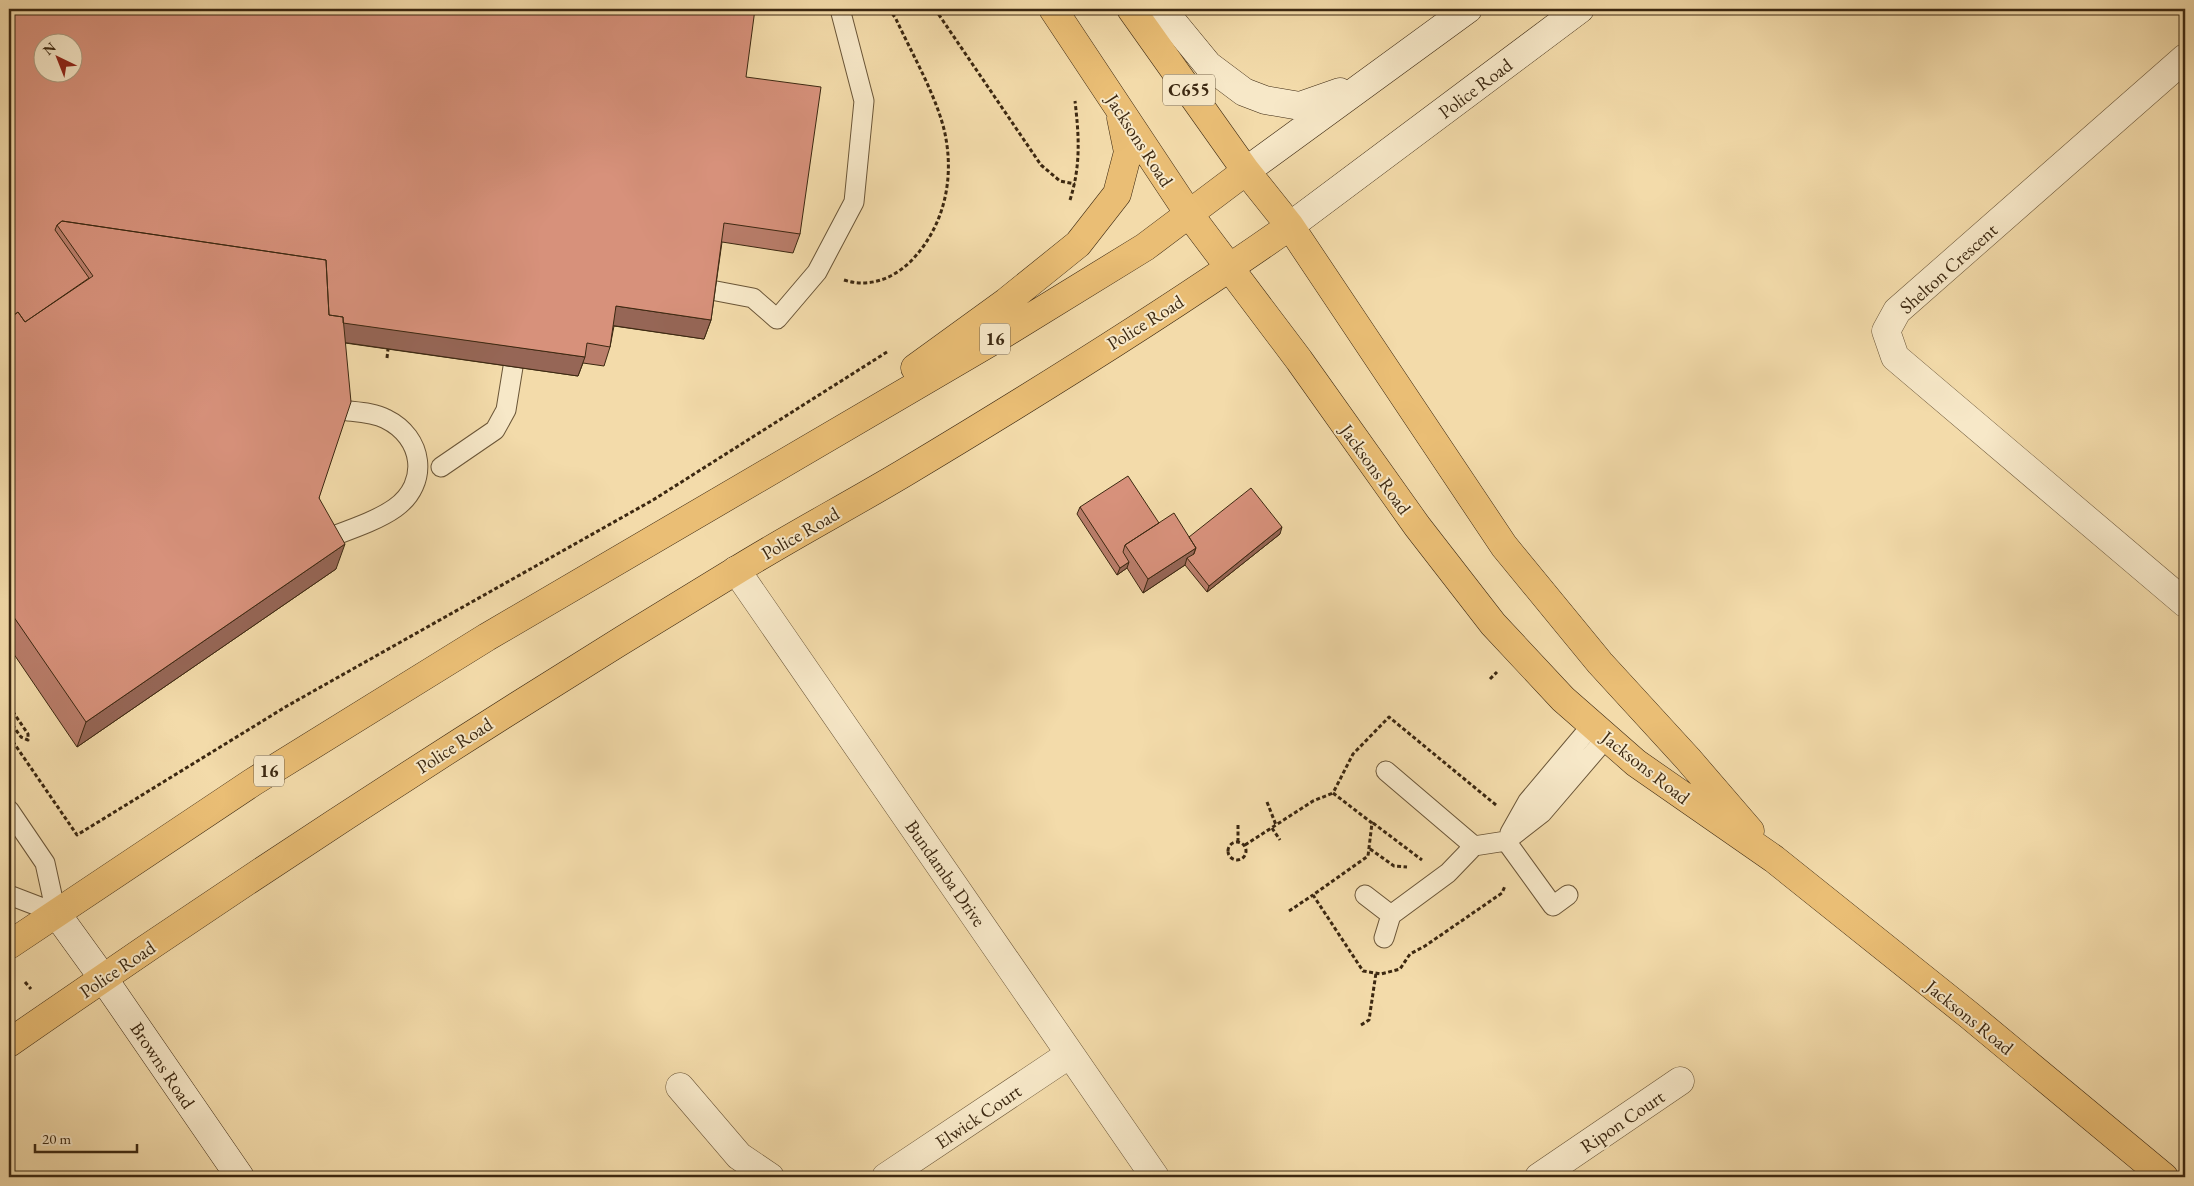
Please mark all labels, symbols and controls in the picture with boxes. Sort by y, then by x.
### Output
north arrow [32,32,82,82]
text: N [39,38,60,59]
street label: Police Road [1433,52,1518,124]
road number: C655 [1163,74,1215,106]
street label: Jacksons Road [1099,87,1179,192]
street label: Shelton Crescent [1894,218,2003,319]
street label: Police Road [1102,289,1189,356]
road number: 16 [980,324,1010,354]
street label: Jacksons Road [1333,417,1417,520]
street label: Police Road [757,501,844,566]
street label: Police Road [411,711,498,779]
street label: Jacksons Road [1595,724,1695,810]
road number: 16 [254,756,284,786]
street label: Bundamba Drive [900,815,992,931]
street label: Police Road [75,935,160,1004]
street label: Jacksons Road [1919,973,2019,1061]
street label: Browns Road [124,1017,201,1114]
street label: Elwick Court [930,1078,1026,1154]
street label: Ripon Court [1575,1084,1669,1159]
scale bar [35,1121,138,1153]
text: 20 m [42,1129,71,1148]

